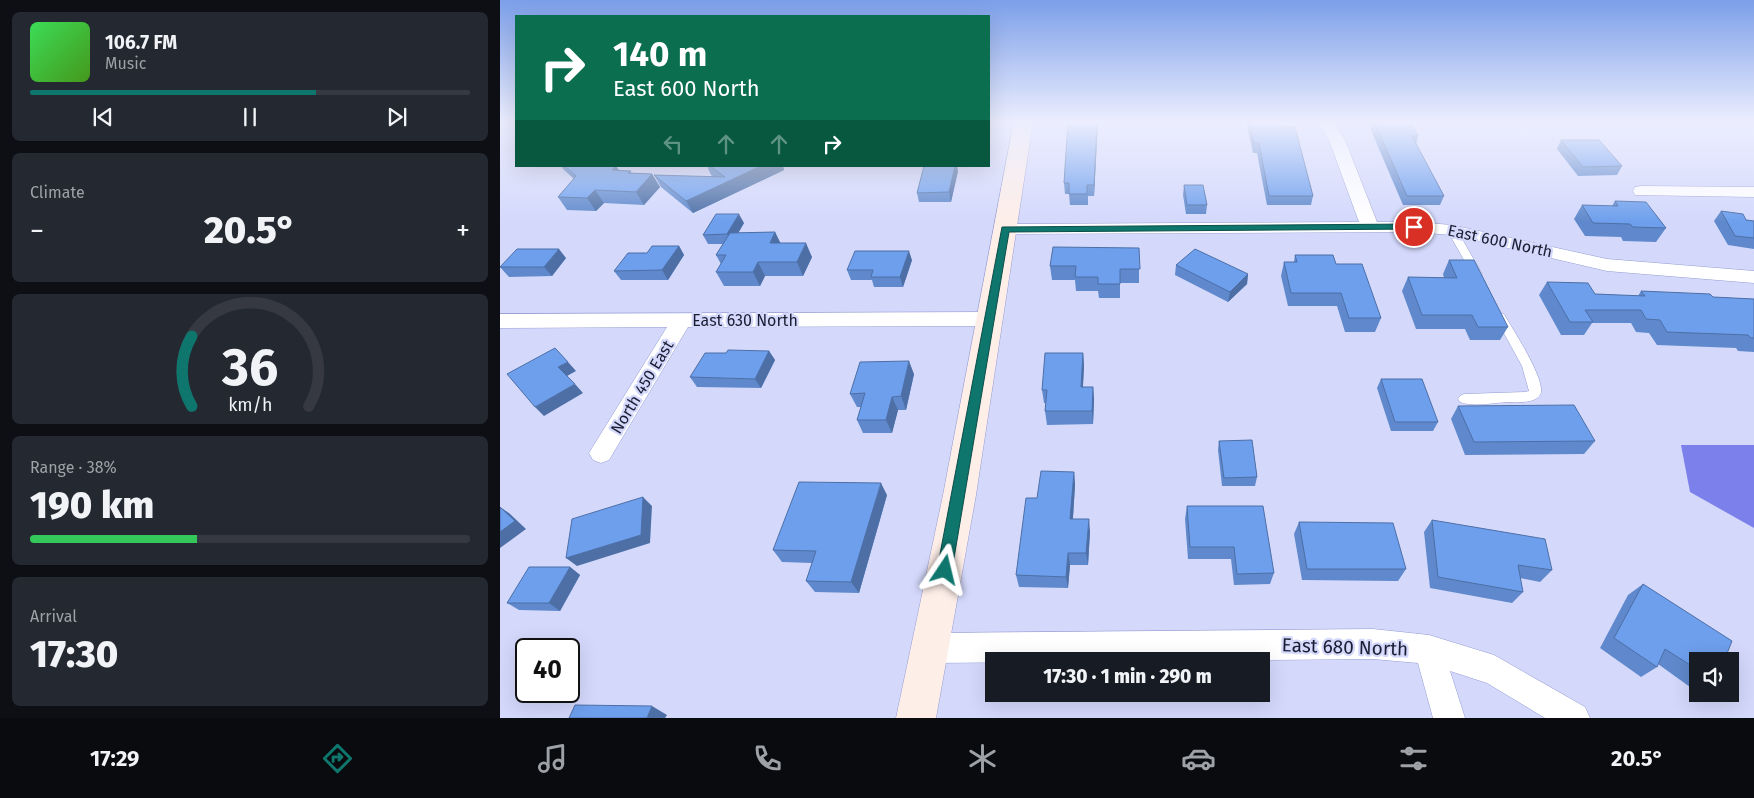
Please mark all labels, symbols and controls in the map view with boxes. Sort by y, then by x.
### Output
text: 106.7 FM [105,31,177,54]
text: 140 m [613,33,707,75]
icon: right [530,35,595,100]
text: Music [105,54,146,73]
text: East 600 North [613,75,760,102]
icon: previous [89,103,117,131]
icon: pause [236,103,264,131]
icon: next [383,103,411,131]
icon: left [659,130,687,158]
icon: ahead [712,130,740,158]
icon: ahead [765,130,793,158]
icon: right [818,130,846,158]
text: Climate [30,183,85,202]
pin [1393,206,1435,248]
text: 20.5° [204,207,296,253]
icon: arrive [1400,213,1428,241]
text: − [30,214,44,247]
text: + [456,214,470,247]
street label: East 600 North [1446,221,1554,261]
street label: East 630 North [692,311,798,330]
text: 36 [221,336,278,399]
street label: North 450 East [607,337,677,437]
text: km/h [228,394,272,416]
text: Range · 38% [30,458,117,477]
text: 190 km [30,482,154,528]
position arrow [918,543,970,595]
text: Arrival [30,607,77,626]
text: 17:30 [30,631,118,677]
street label: East 680 North [1281,633,1409,661]
speed limit sign: 40 [515,638,580,703]
map controls [1689,652,1739,702]
button: sound [1689,652,1739,702]
text: 17:30 · 1 min · 290 m [1043,665,1212,688]
icon: directions [320,741,355,776]
icon: music [535,741,570,776]
icon: phone [750,741,785,776]
icon: climate [965,741,1000,776]
icon: car [1181,741,1216,776]
icon: filters [1396,741,1431,776]
text: 17:29 [90,745,139,772]
text: 20.5° [1611,745,1664,772]

